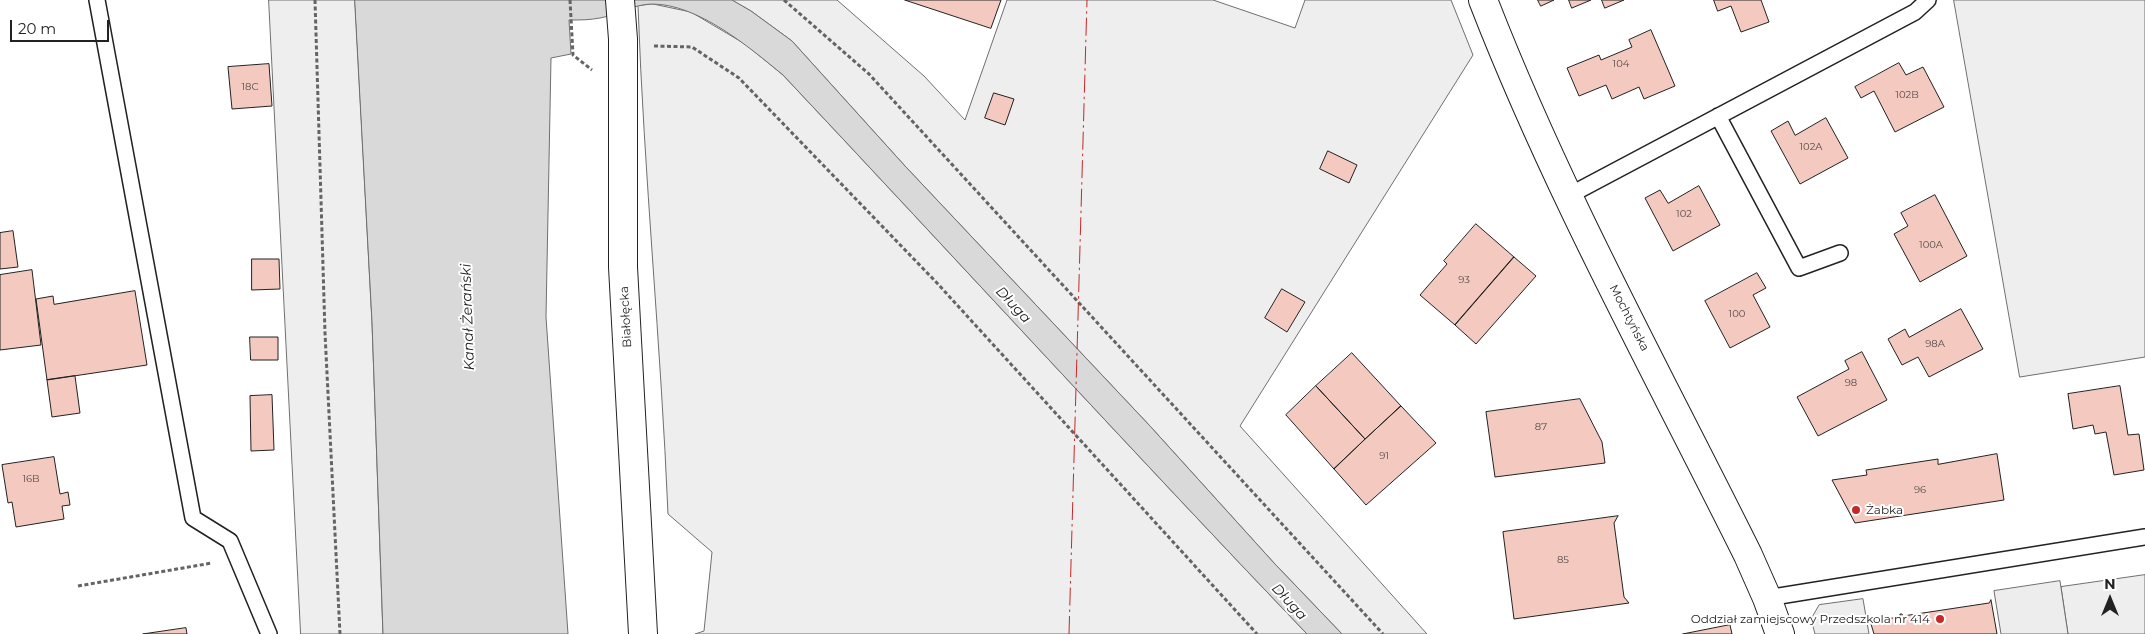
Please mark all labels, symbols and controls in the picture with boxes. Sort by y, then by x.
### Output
scale bar [12,10,111,42]
text: 20 m [18,19,56,38]
house number: 104 [1613,58,1629,70]
house number: 18C [241,81,259,93]
house number: 102B [1895,89,1919,101]
house number: 102A [1799,141,1823,153]
house number: 102 [1676,208,1692,220]
house number: 100A [1919,239,1943,251]
water label: Kanał Żerański [458,263,478,371]
house number: 93 [1458,274,1470,286]
street label: Mochtyńska [1606,282,1652,354]
water label: Długa [992,283,1034,327]
street label: Białołęcka [617,286,635,348]
house number: 100 [1729,308,1745,320]
house number: 98A [1925,338,1945,350]
house number: 98 [1845,377,1857,389]
house number: 87 [1535,421,1547,433]
house number: 91 [1379,450,1389,462]
house number: 16B [22,473,40,485]
house number: 96 [1914,484,1926,496]
place label: Żabka [1866,503,1903,517]
marker: Żabka [1850,504,1862,516]
house number: 85 [1557,554,1569,566]
north arrow [2085,574,2135,624]
text: N [2104,575,2116,593]
water label: Długa [1268,580,1310,624]
place label: Oddział zamiejscowy Przedszkola nr 414 [1691,612,1930,626]
marker: Oddział zamiejscowy Przedszkola nr 414 [1934,613,1946,625]

